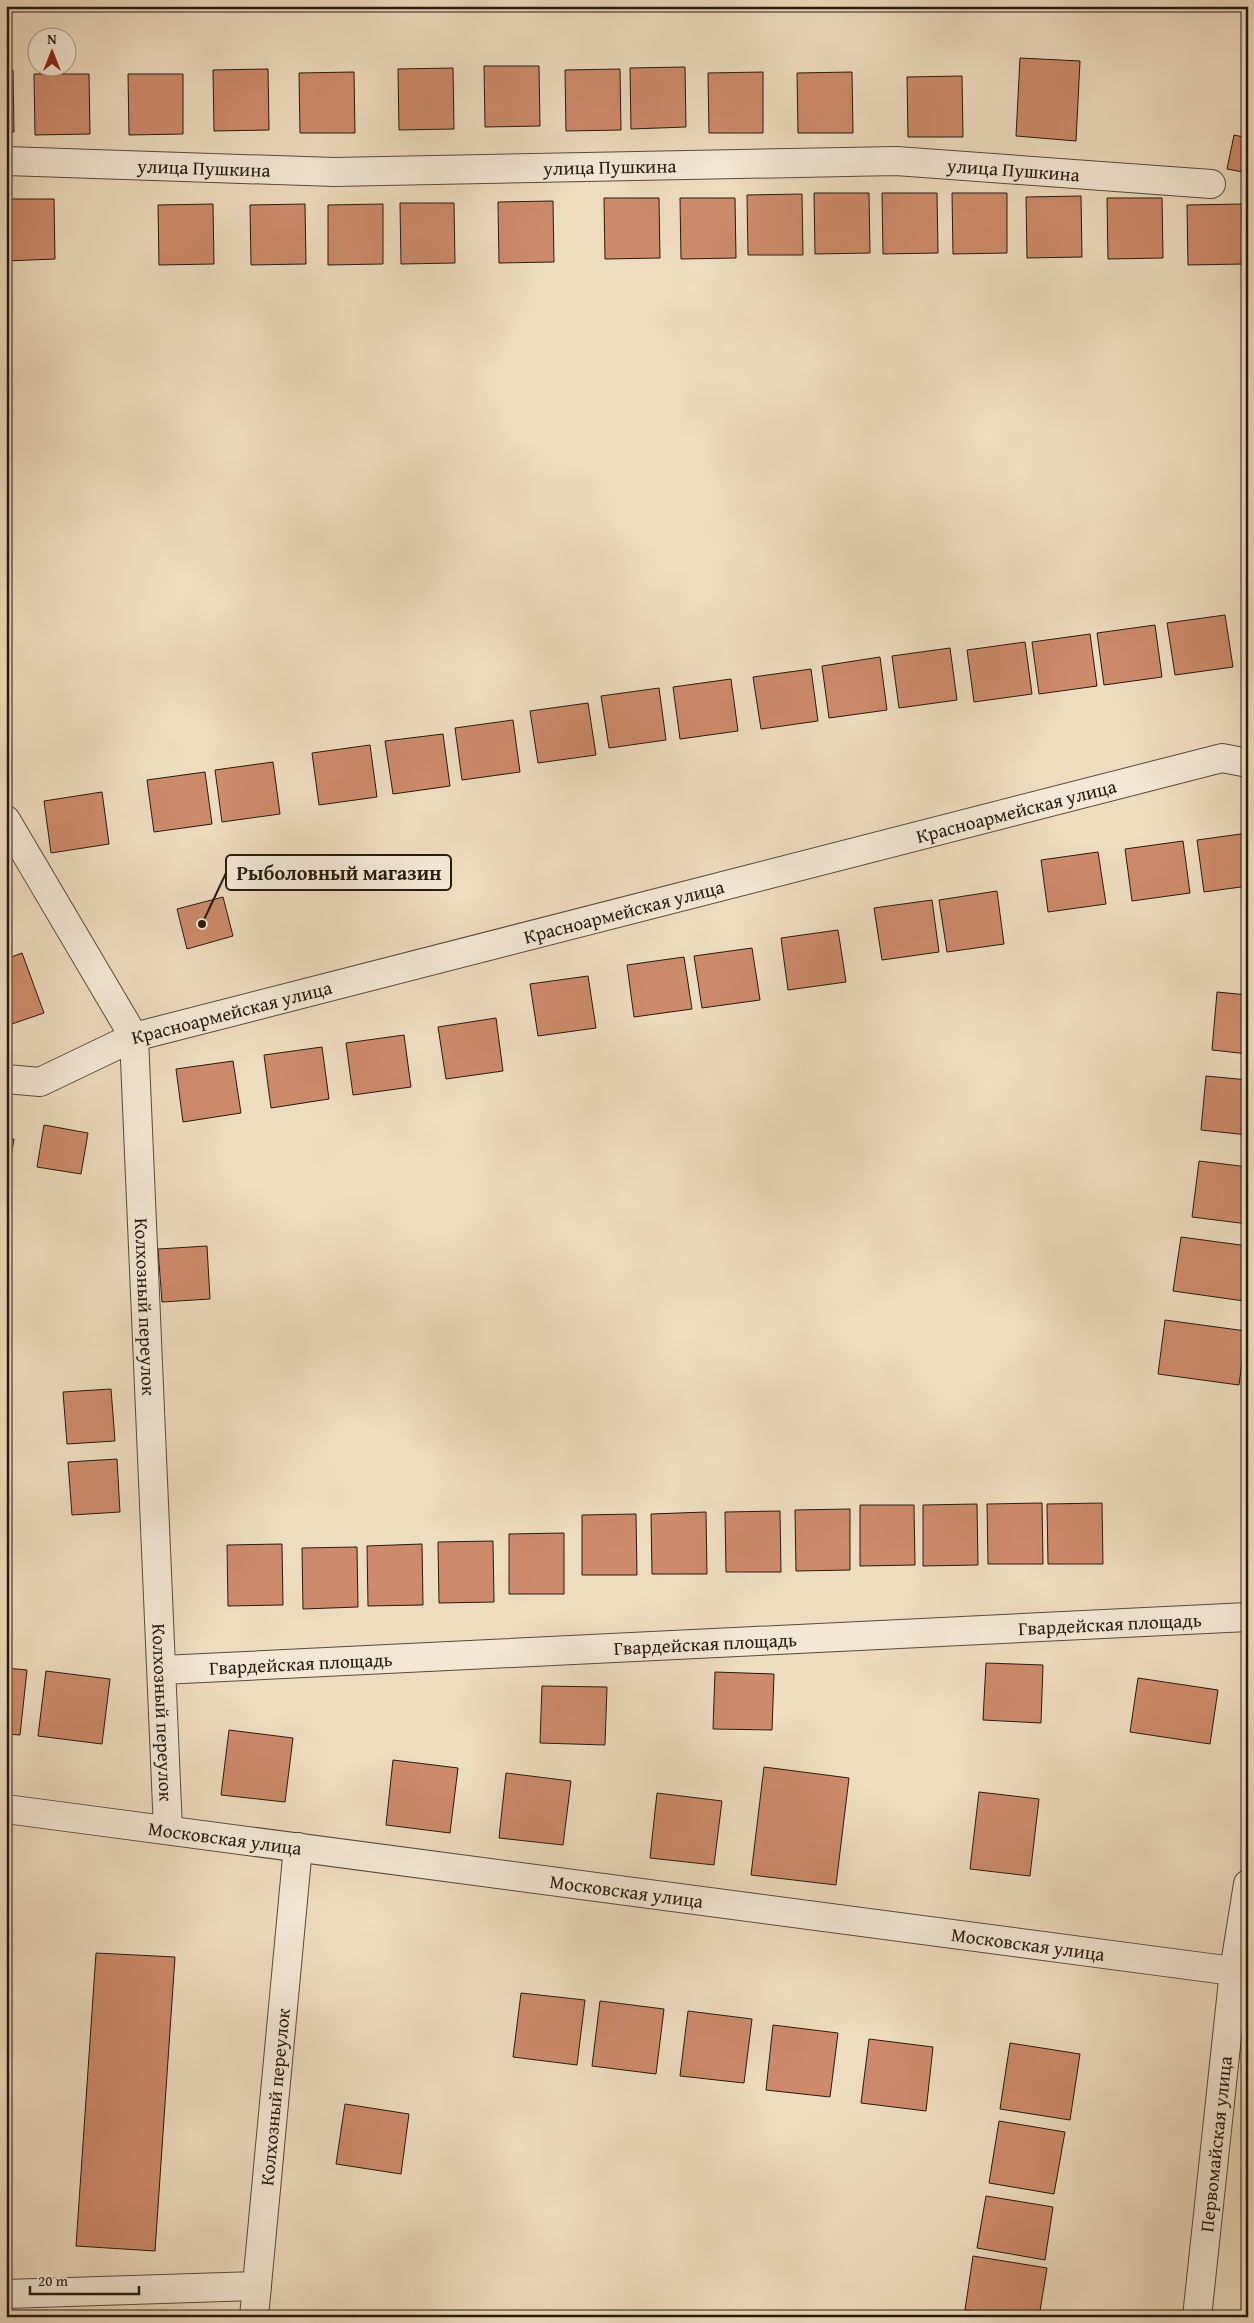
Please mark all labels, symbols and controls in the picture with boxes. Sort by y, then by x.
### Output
north arrow [28,28,78,78]
text: N [47,29,57,49]
street label: улица Пушкина [136,151,271,184]
street label: улица Пушкина [542,151,677,182]
street label: улица Пушкина [945,151,1081,188]
street label: Красноармейская улица [913,772,1119,850]
callout: Рыболовный магазин [226,855,451,890]
text: Рыболовный магазин [236,858,442,887]
street label: Красноармейская улица [521,872,727,951]
street label: Красноармейская улица [128,973,335,1051]
street label: Колхозный переулок [128,1217,163,1396]
street label: Гвардейская площадь [1018,1605,1202,1642]
street label: Колхозный переулок [145,1623,181,1802]
street label: Гвардейская площадь [613,1625,798,1662]
street label: Гвардейская площадь [208,1645,393,1682]
street label: Московская улица [147,1814,304,1862]
street label: Московская улица [548,1867,705,1915]
street label: Московская улица [950,1920,1107,1968]
street label: Колхозный переулок [252,2007,297,2187]
street label: Первомайская улица [1192,2055,1239,2233]
scale bar [30,2263,139,2295]
text: 20 m [38,2270,69,2291]

